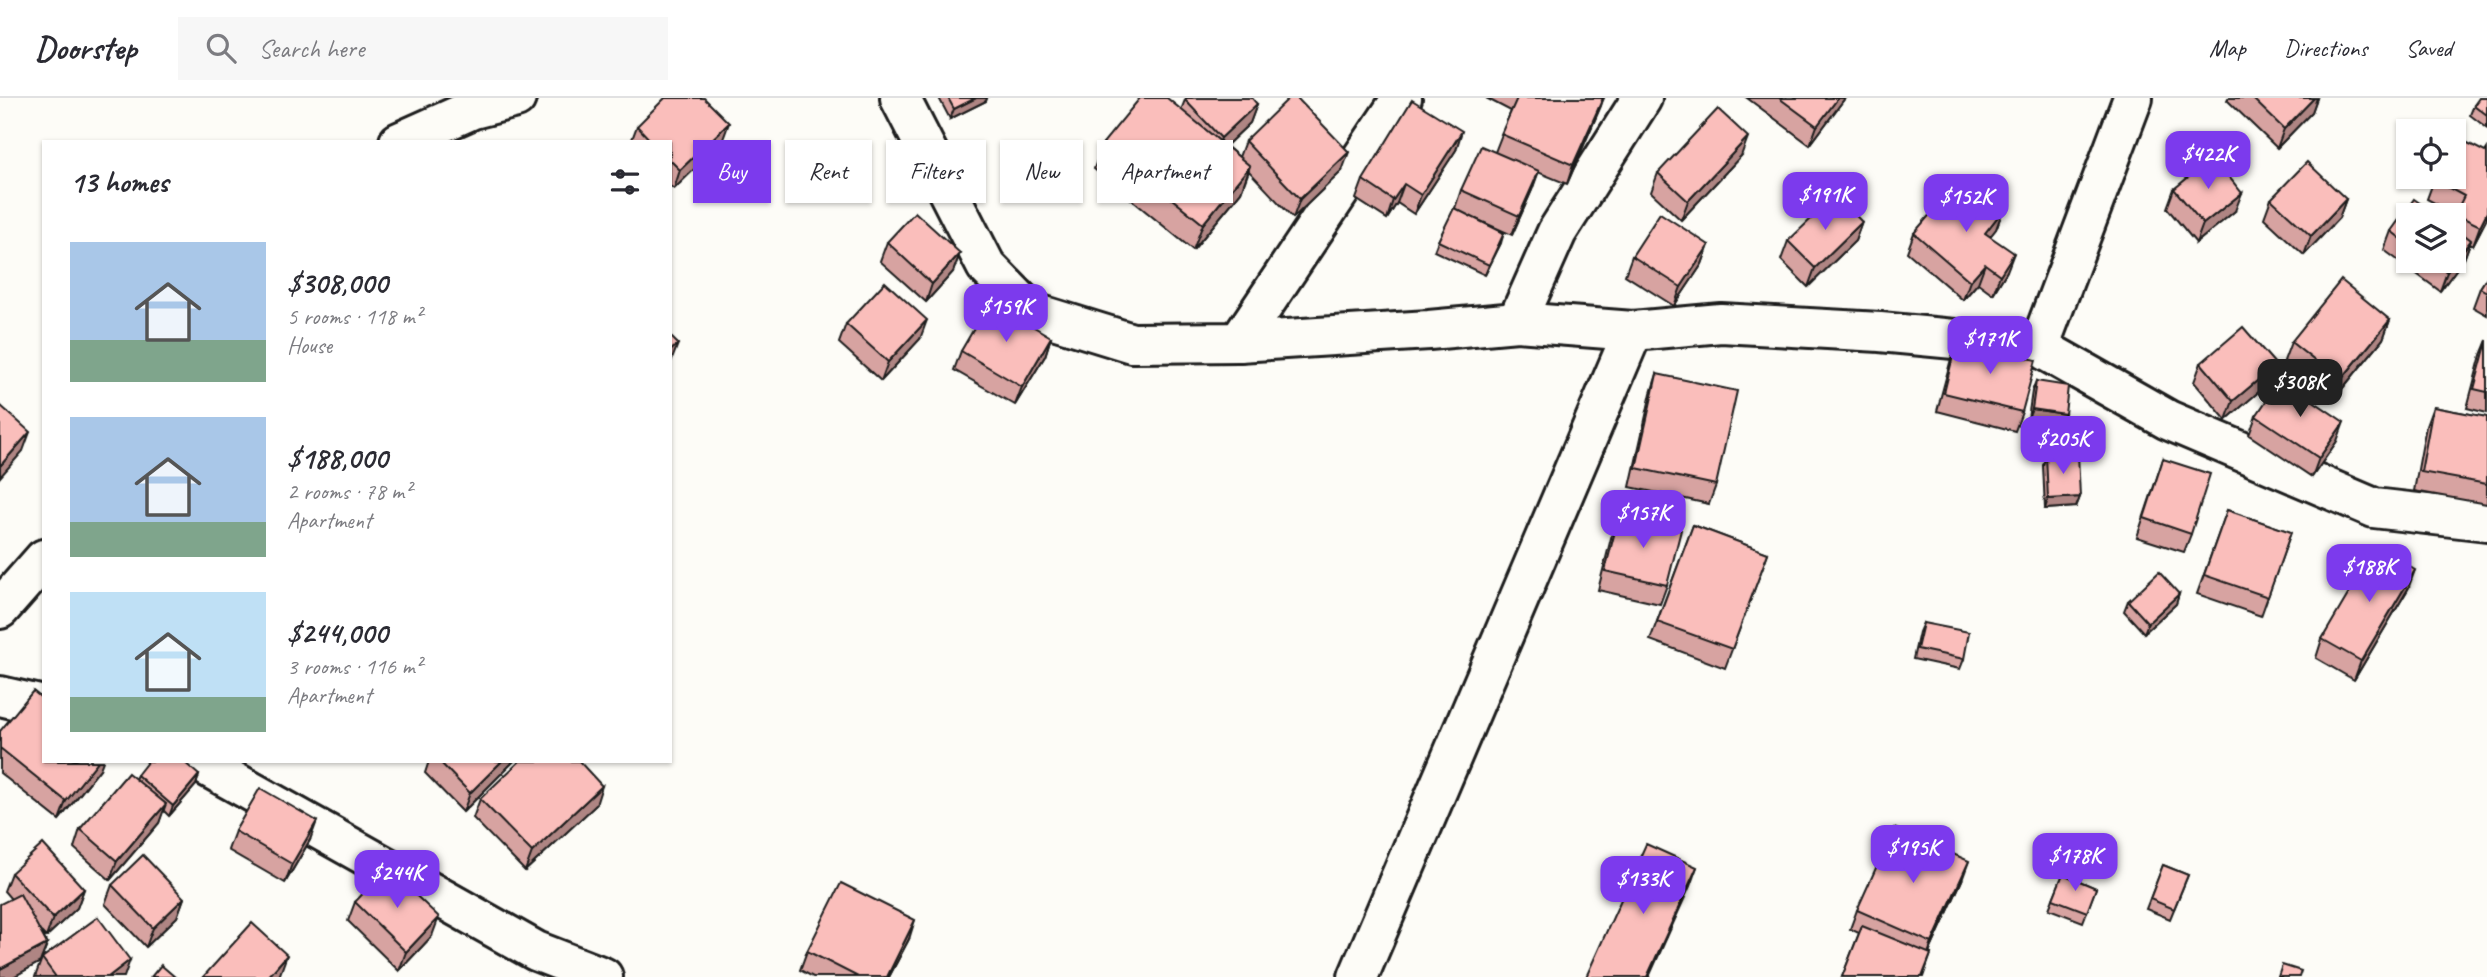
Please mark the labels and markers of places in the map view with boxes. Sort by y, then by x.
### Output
pin: $422K [2159,132,2257,191]
pin: $191K [1776,172,1874,232]
pin: $152K [1917,174,2015,234]
pin: $159K [957,285,1055,344]
pin: $171K [1941,316,2039,376]
pin: $308K [2251,360,2349,419]
pin: $205K [2014,416,2112,476]
pin: $157K [1594,490,1692,550]
pin: $188K [2320,545,2418,604]
pin: $195K [1864,826,1962,885]
pin: $178K [2026,834,2124,893]
pin: $244K [348,850,446,910]
pin: $133K [1594,856,1692,916]

